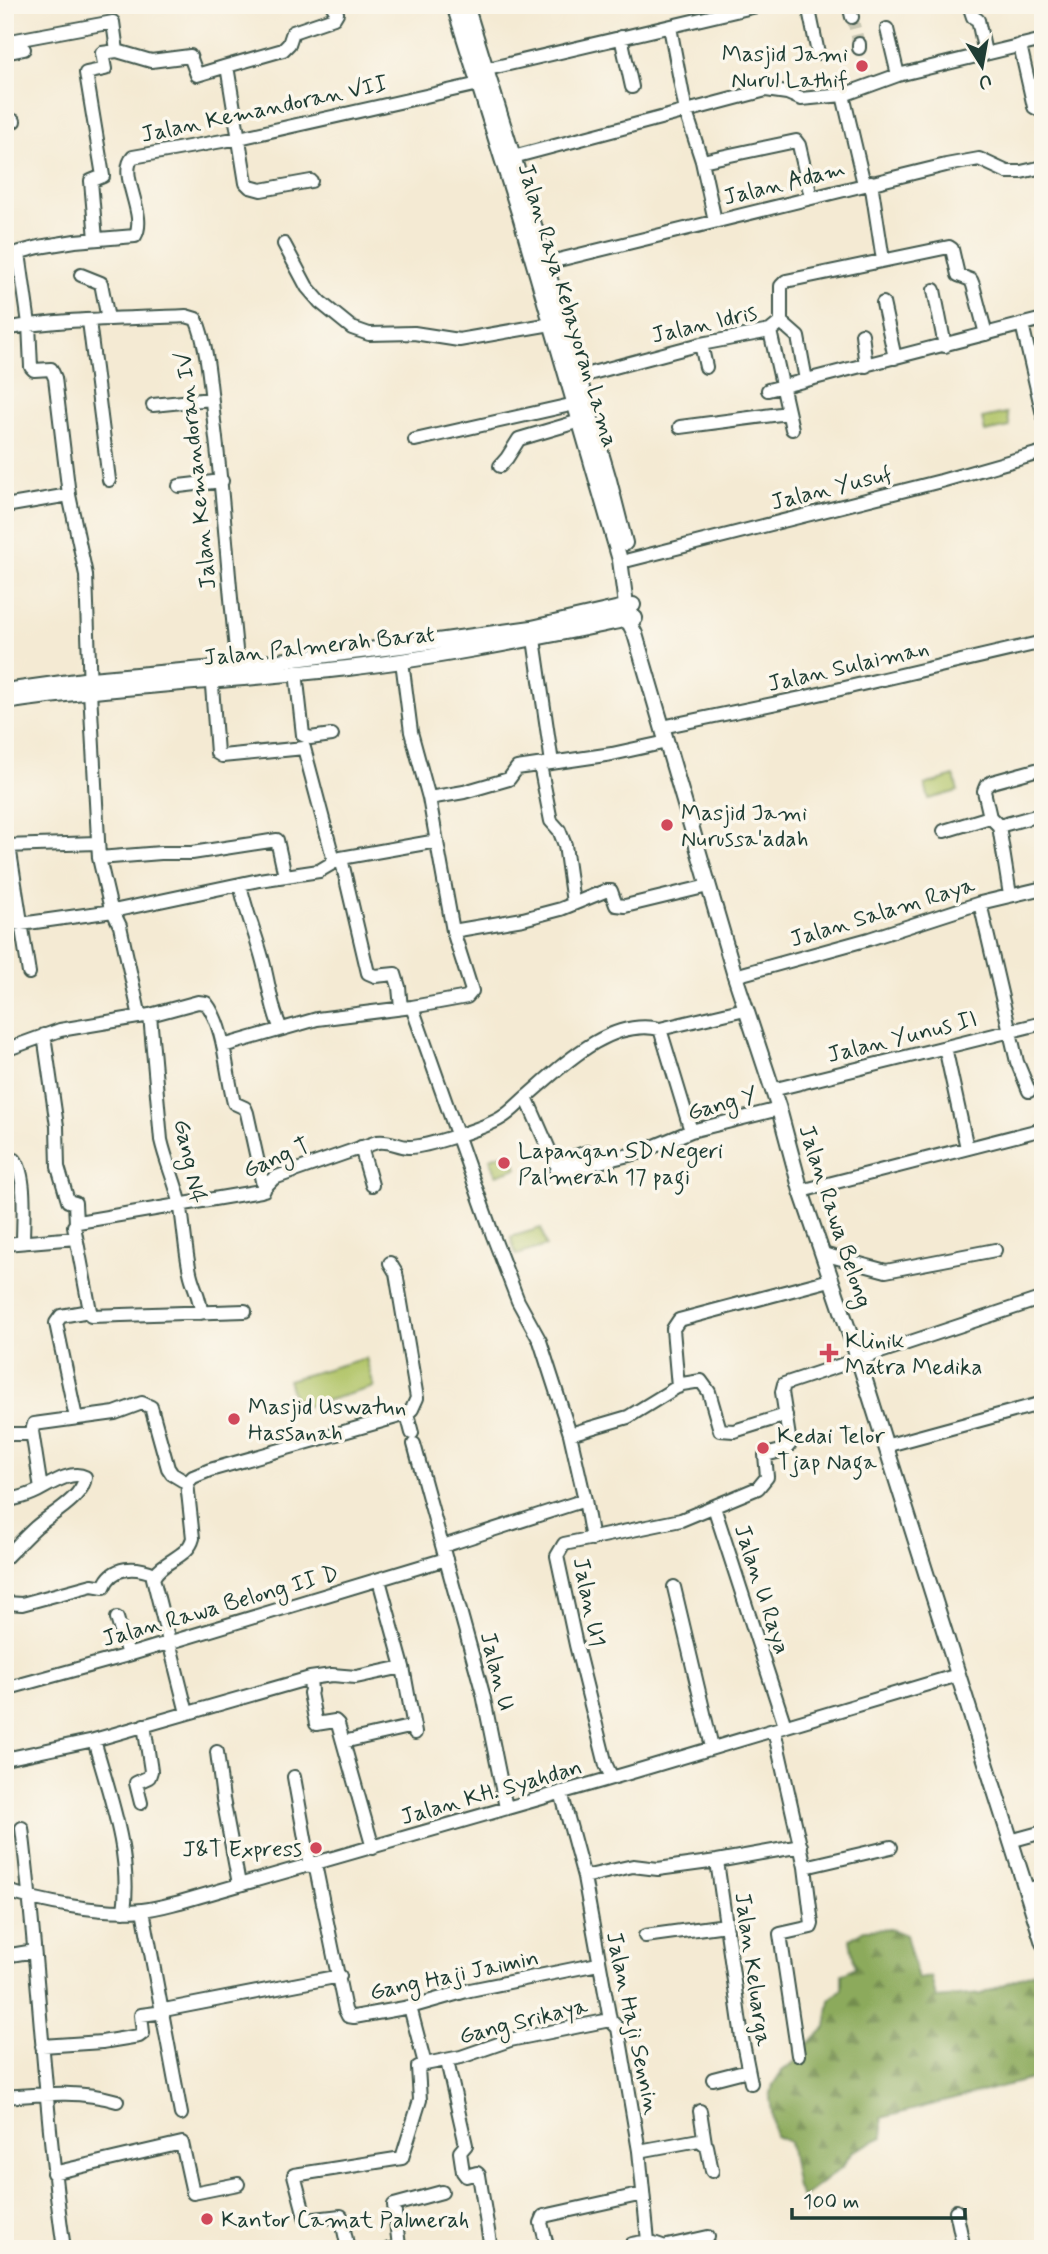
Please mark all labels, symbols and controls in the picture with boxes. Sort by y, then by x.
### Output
north arrow [946,32,1016,102]
place label: Masjid Jami Nurul Lathif [722,40,848,96]
marker: Masjid Jami Nurul Lathif [854,58,870,74]
text: U [977,68,993,95]
street label: Jalan Kemandoran VII [138,69,391,151]
street label: Jalan Adam [720,154,849,214]
street label: Jalan Raya Kebayoran Lama [510,160,625,451]
street label: Jalan Idris [649,298,760,352]
street label: Jalan Kemandoran IV [170,350,224,591]
street label: Jalan Yusuf [768,459,895,518]
street label: Jalan Palmerah Barat [202,620,436,674]
street label: Jalan Sulaiman [765,634,932,700]
place label: Masjid Jami Nurussa'adah [681,799,808,855]
marker: Masjid Jami Nurussa'adah [659,817,675,833]
street label: Jalan Salam Raya [787,871,979,955]
street label: Jalan Yunus II [824,1005,981,1071]
street label: Gang Y [684,1081,761,1131]
street label: Gang N4 [164,1117,213,1207]
street label: Jalan Rawa Belong [788,1121,878,1313]
street label: Gang T [239,1131,316,1188]
place label: Lapangan SD Negeri Palmerah 17 pagi [518,1137,723,1195]
marker: Lapangan SD Negeri Palmerah 17 pagi [496,1155,512,1171]
place label: Klinik Matra Medika [845,1327,983,1383]
marker: Klinik Matra Medika [819,1343,839,1363]
place label: Masjid Uswatun Hassanah [248,1393,406,1449]
marker: Masjid Uswatun Hassanah [226,1411,242,1427]
place label: Kedai Telor Tjap Naga [777,1422,885,1480]
marker: Kedai Telor Tjap Naga [755,1440,771,1456]
street label: Jalan U Raya [726,1521,796,1658]
street label: Jalan U1 [565,1555,611,1650]
street label: Jalan Rawa Belong II D [99,1559,343,1657]
street label: Jalan U [472,1629,520,1714]
street label: Jalan KH. Syahdan [397,1753,586,1833]
place label: J&T Express [182,1835,302,1865]
marker: J&T Express [308,1840,324,1856]
street label: Jalan Keluarga [726,1890,778,2048]
street label: Jalan Haji Sennin [598,1929,666,2118]
street label: Gang Haji Jaimin [367,1943,542,2010]
street label: Gang Srikaya [456,1991,591,2054]
scale bar [792,2177,966,2221]
text: 100 m [803,2188,859,2216]
place label: Kantor Camat Palmerah [221,2206,469,2236]
marker: Kantor Camat Palmerah [199,2211,215,2227]

